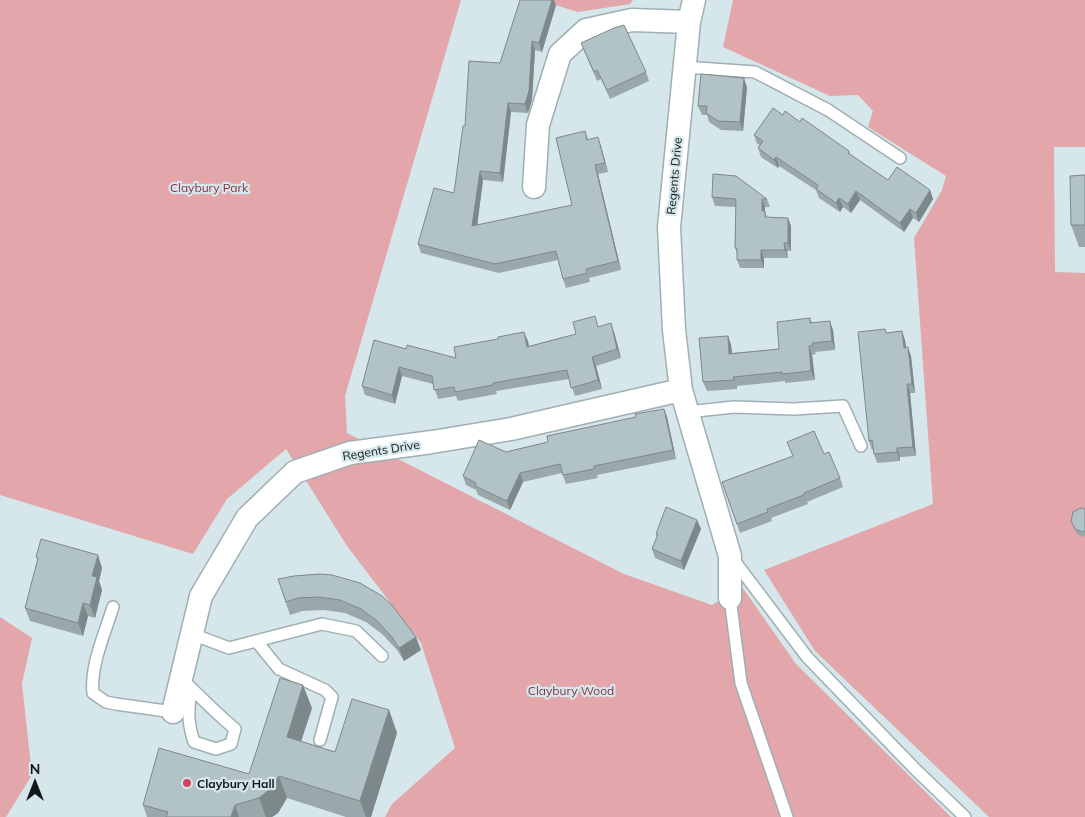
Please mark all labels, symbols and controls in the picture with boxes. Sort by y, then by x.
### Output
street label: Regents Drive [663,137,685,215]
park label: Claybury Park [170,180,249,195]
street label: Regents Drive [341,437,421,463]
park label: Claybury Wood [528,683,614,698]
north arrow [10,757,60,807]
text: N [30,760,40,778]
place label: Claybury Hall [197,776,275,791]
marker: Claybury Hall [181,777,193,789]

